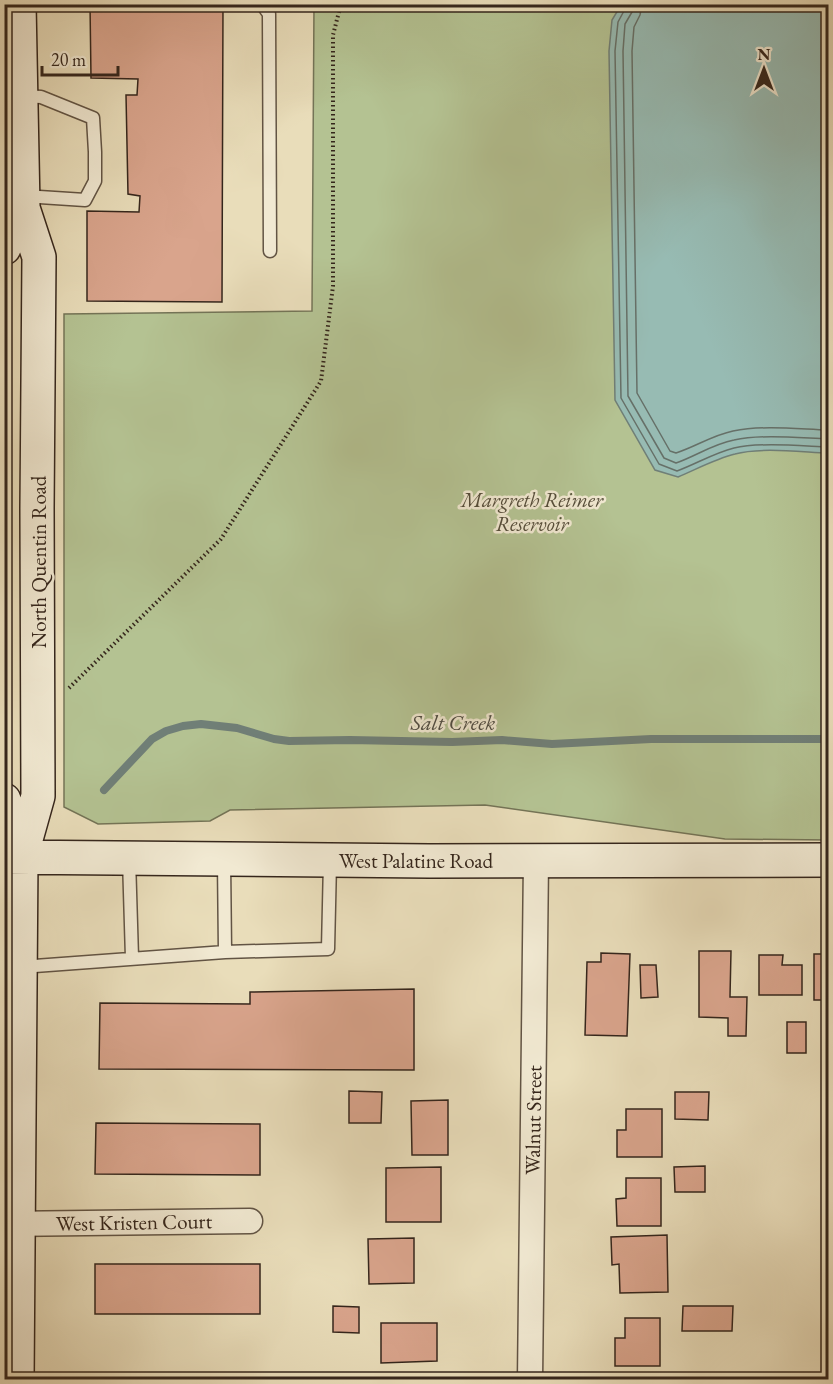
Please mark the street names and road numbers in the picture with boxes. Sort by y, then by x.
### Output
street label: North Quentin Road [25,475,53,649]
street label: West Palatine Road [339,847,494,874]
street label: Walnut Street [519,1065,547,1175]
street label: West Kristen Court [56,1207,213,1237]

